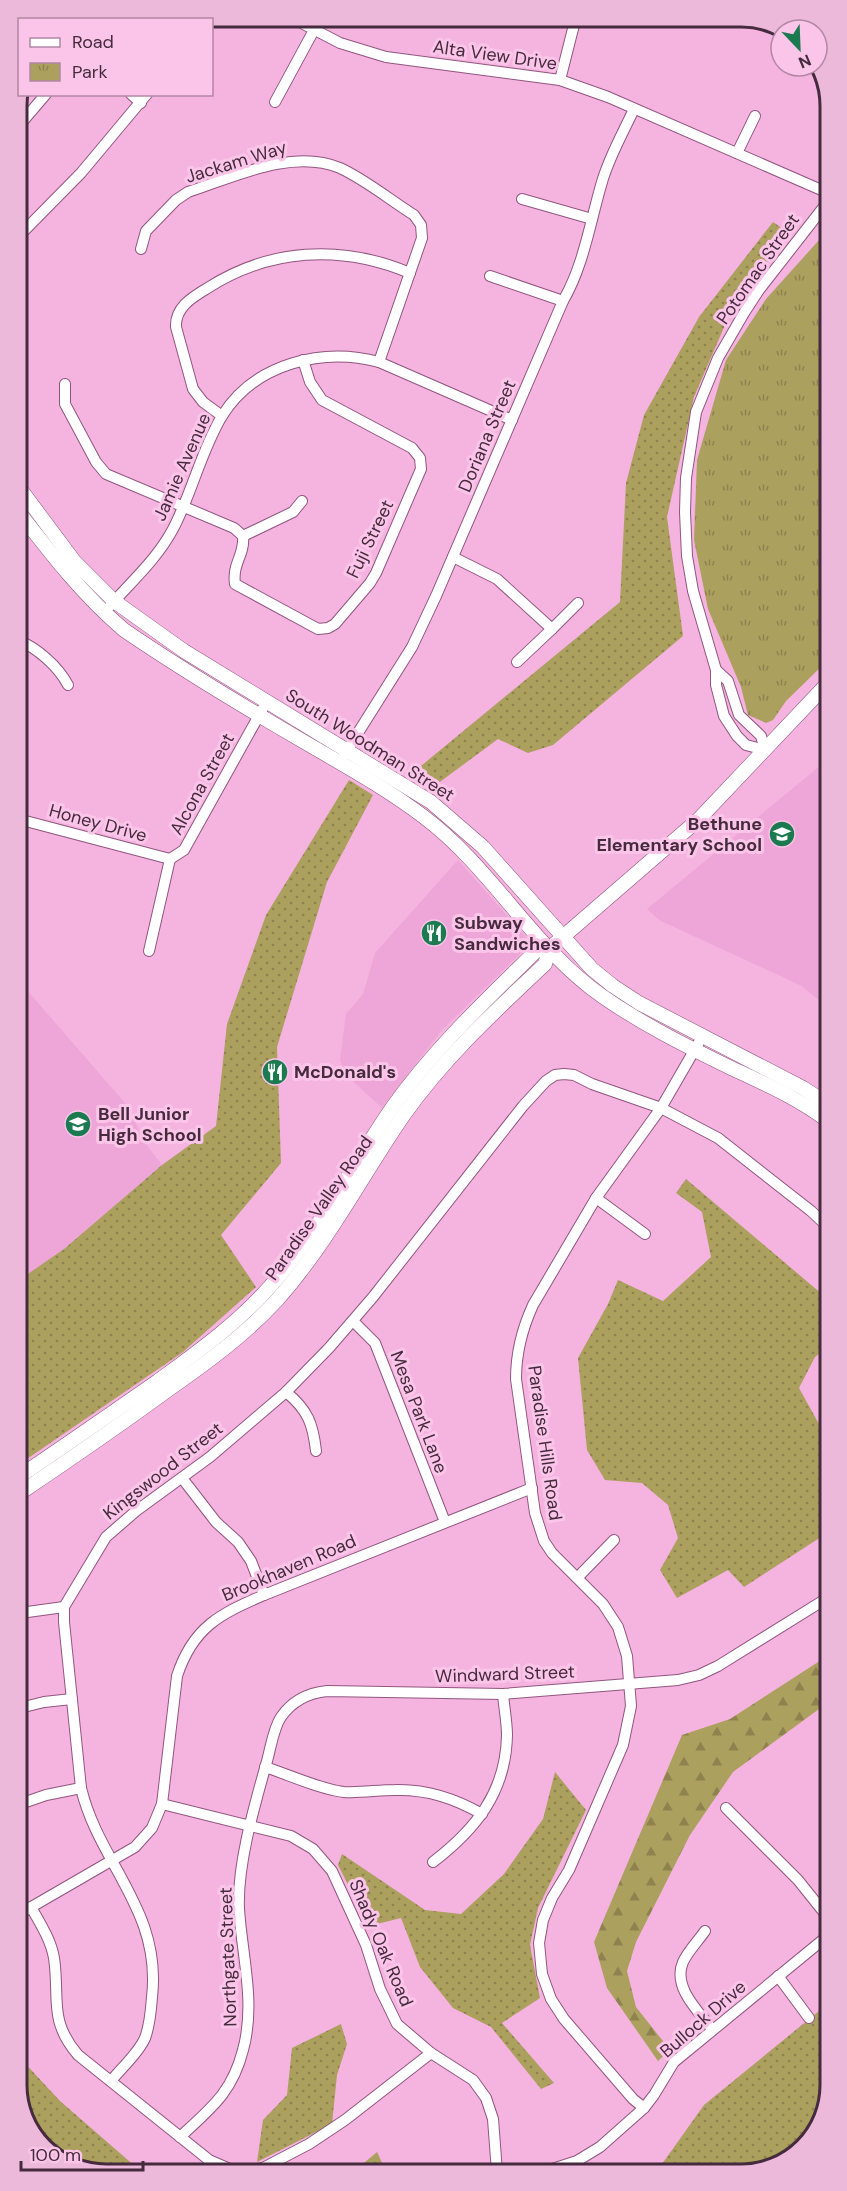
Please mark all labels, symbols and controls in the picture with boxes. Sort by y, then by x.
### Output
legend [18,18,213,96]
north arrow [769,18,829,78]
text: Road [72,30,114,54]
street label: Alta View Drive [431,34,559,76]
text: N [795,49,814,73]
text: Park [72,60,108,84]
street label: Jackam Way [182,135,290,189]
street label: Potomac Street [711,209,805,329]
street label: Doriana Street [453,376,521,496]
street label: Jamie Avenue [148,409,216,525]
street label: Fuji Street [341,496,399,582]
street label: South Woodman Street [281,683,459,807]
street label: Alcona Street [164,729,240,839]
street label: Honey Drive [46,798,150,848]
place label: Bethune Elementary School [596,812,762,857]
school or university icon: Bethune Elementary School [767,819,797,849]
place label: Subway Sandwiches [454,911,560,956]
restaurant icon: Subway Sandwiches [419,918,449,948]
restaurant icon: McDonald's [260,1057,290,1087]
place label: McDonald's [294,1060,396,1084]
place label: Bell Junior High School [98,1102,202,1147]
school or university icon: Bell Junior High School [63,1109,93,1139]
street label: Paradise Valley Road [260,1131,378,1285]
street label: Mesa Park Lane [385,1347,453,1477]
street label: Paradise Hills Road [522,1364,568,1522]
street label: Kingswood Street [98,1417,228,1525]
street label: Brookhaven Road [218,1529,360,1607]
street label: Windward Street [435,1660,575,1688]
street label: Shady Oak Road [343,1876,419,2010]
street label: Northgate Street [214,1887,242,2027]
street label: Bullock Drive [655,1975,751,2063]
scale bar [21,2134,142,2172]
text: 100 m [30,2143,81,2167]

